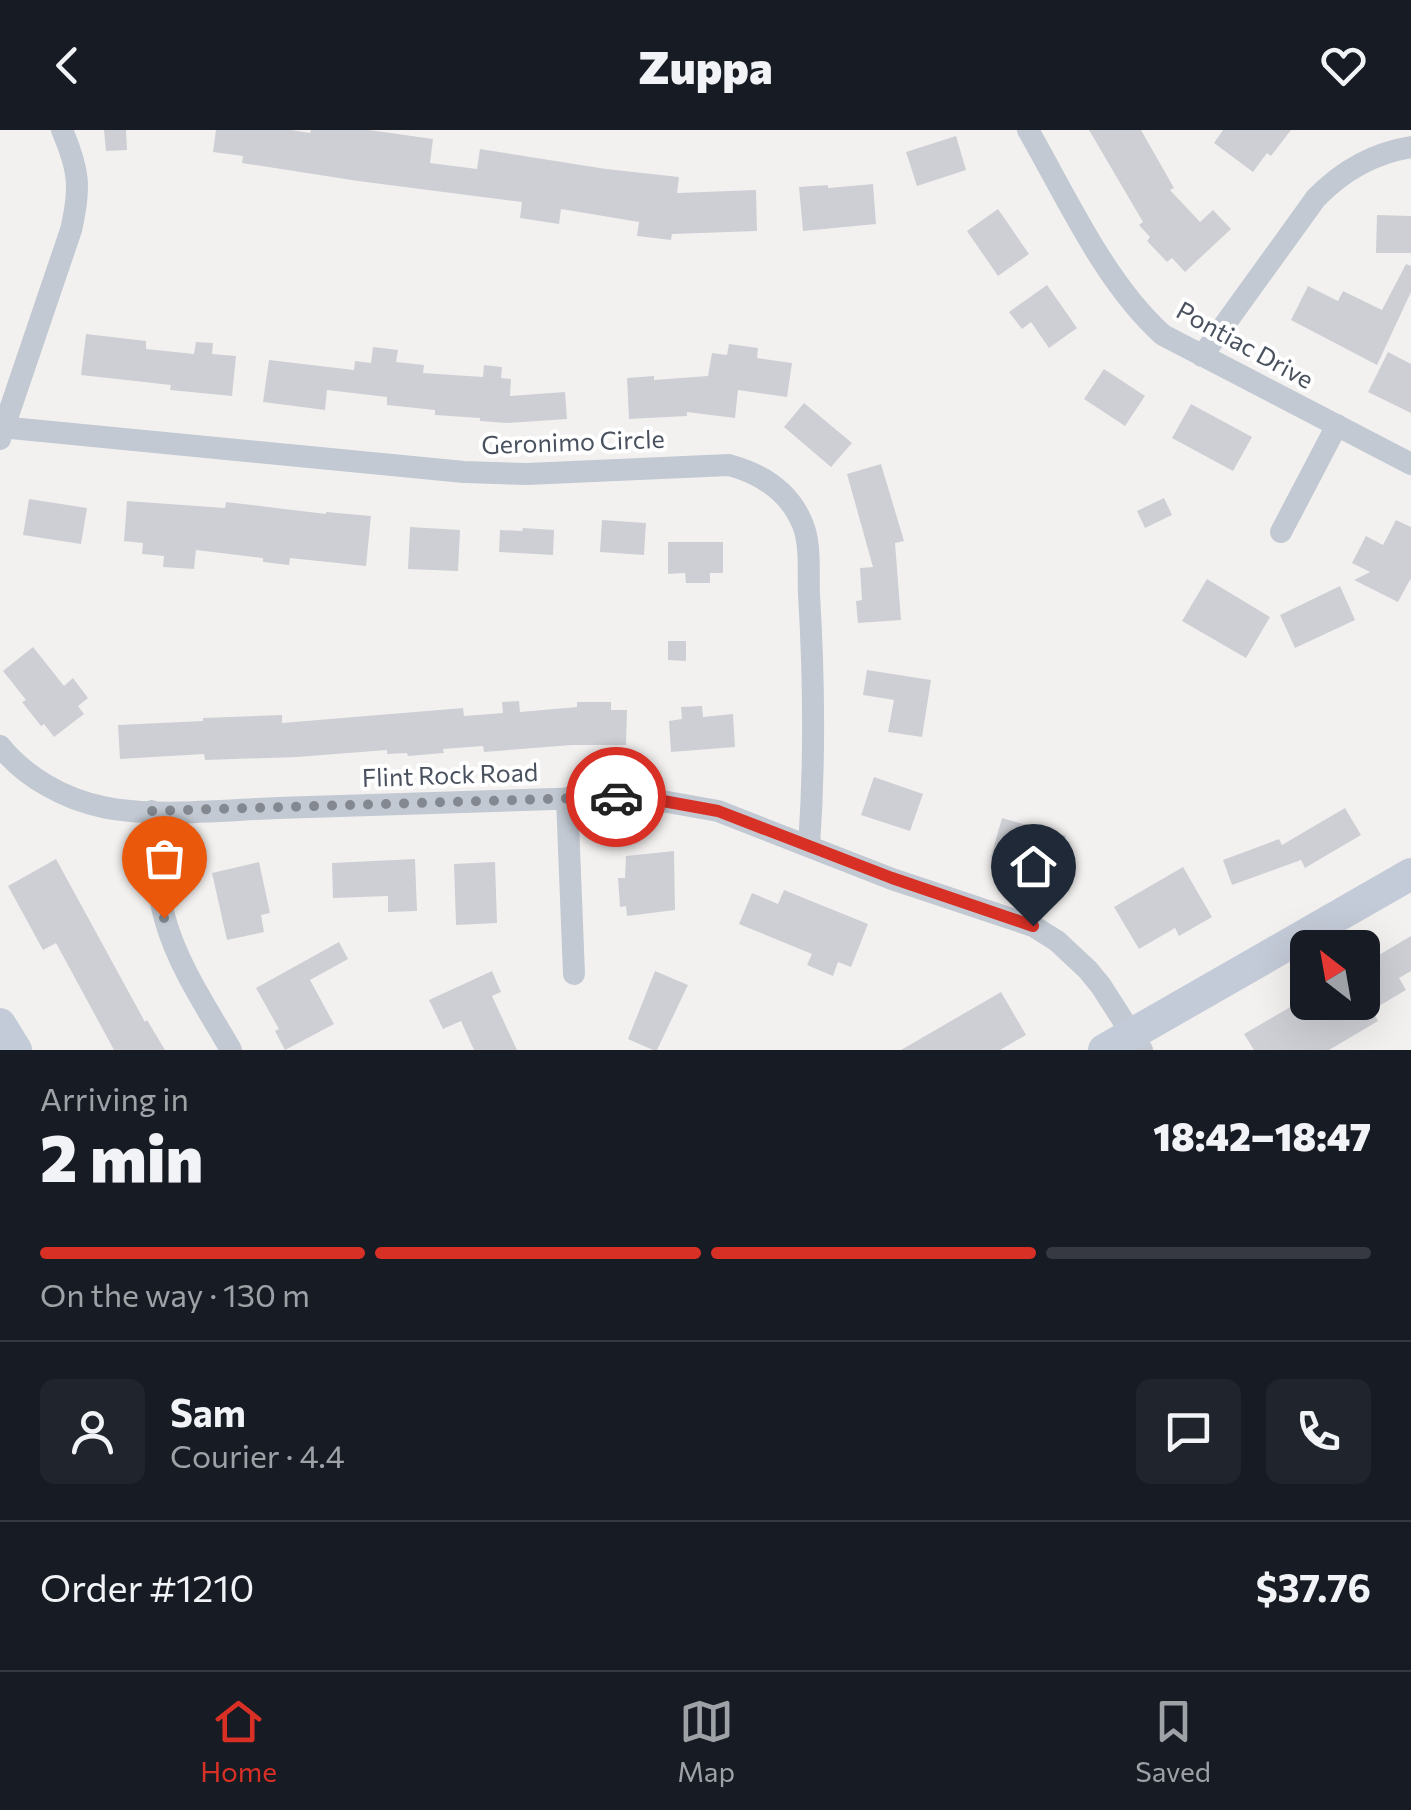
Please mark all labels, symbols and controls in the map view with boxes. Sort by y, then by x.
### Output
icon: back [40,38,95,93]
text: Zuppa [638,38,773,93]
icon: heart [1316,38,1371,93]
street label: Pontiac Drive [1172,294,1319,394]
street label: Geronimo Circle [481,423,665,459]
courier [566,747,666,847]
street label: Flint Rock Road [361,756,539,792]
icon: car [589,770,644,825]
pin [122,816,207,919]
pin [991,824,1076,927]
icon: bag [137,831,192,886]
icon: home [1006,839,1061,894]
north arrow [1290,930,1380,1020]
map controls [1290,930,1380,1020]
text: Arriving in [40,1078,189,1118]
text: 18:42–18:47 [1153,1112,1371,1159]
text: 2 min [40,1116,203,1195]
text: On the way · 130 m [40,1274,310,1314]
button: person [40,1379,145,1484]
button: chat [1136,1379,1241,1484]
button: phone [1266,1379,1371,1484]
text: Sam [170,1388,246,1435]
text: Courier · 4.4 [170,1435,345,1475]
text: Order #1210 [40,1563,254,1610]
text: $37.76 [1256,1563,1371,1610]
tab: Home [200,1694,277,1788]
tab: Map [677,1694,735,1788]
tab: Saved [1135,1694,1211,1788]

